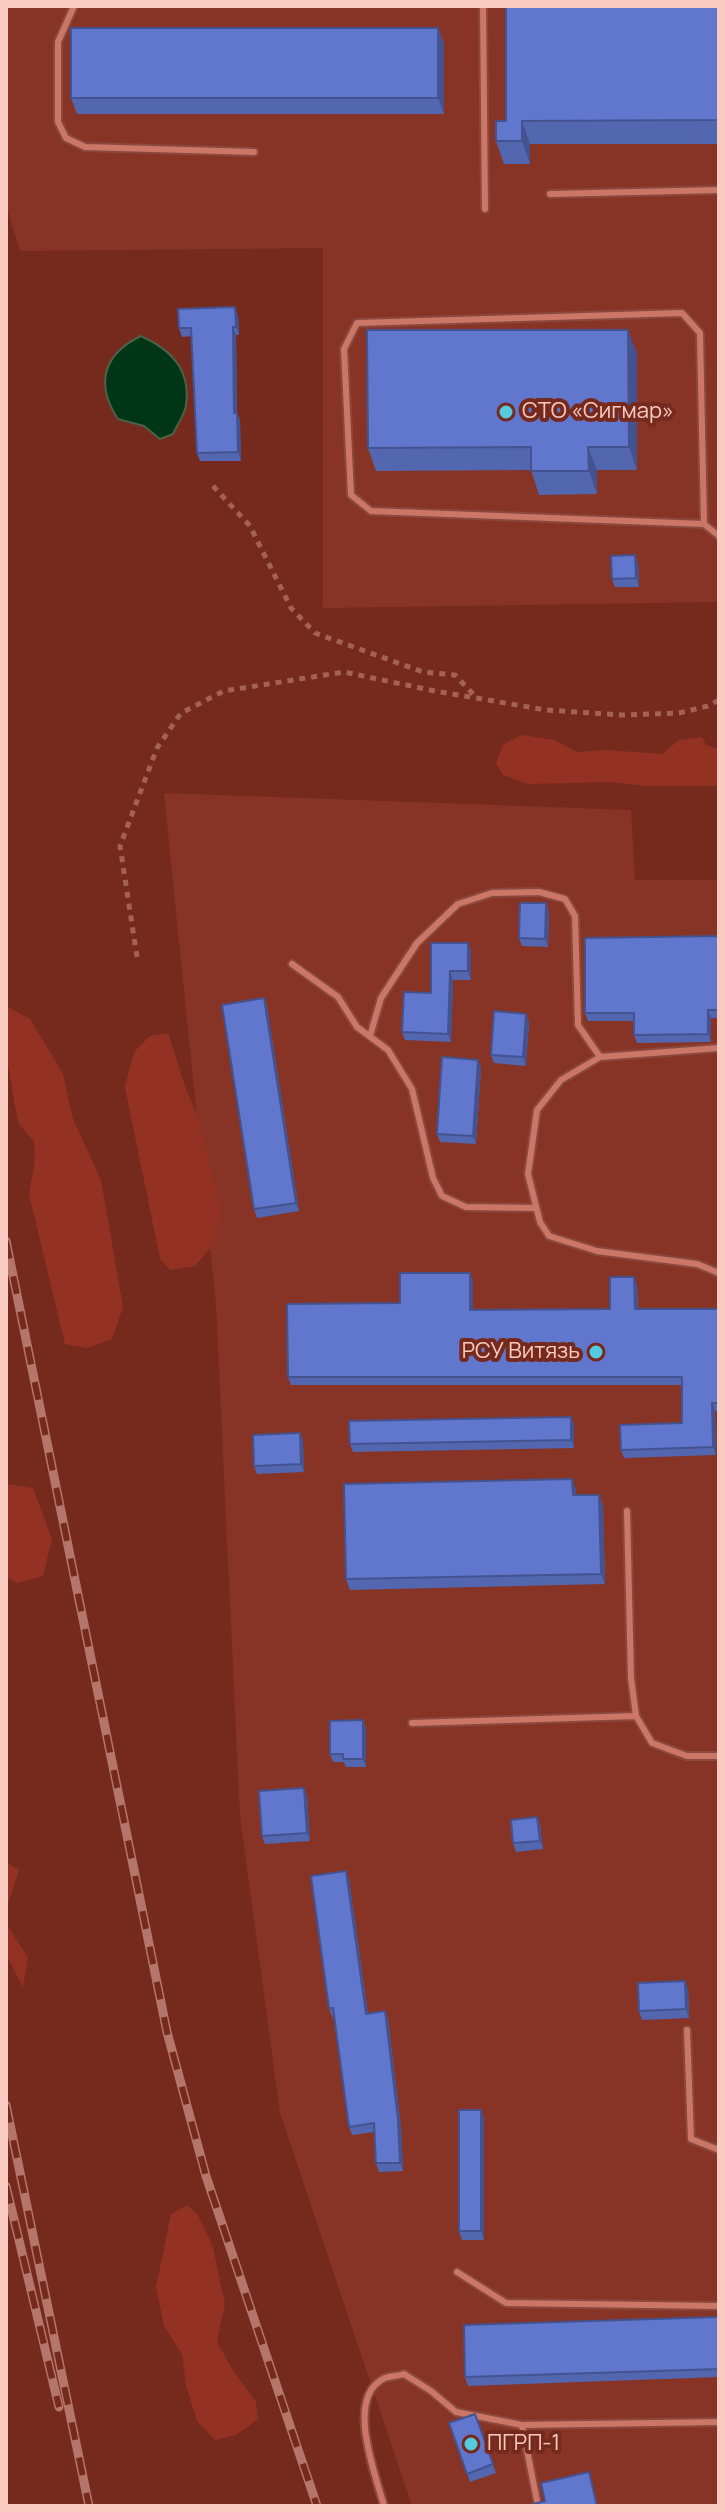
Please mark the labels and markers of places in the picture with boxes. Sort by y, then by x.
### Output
place label: СТО «Сигмар» [522,399,674,425]
marker: СТО «Сигмар» [497,403,515,421]
place label: РСУ Витязь [462,1339,580,1365]
marker: РСУ Витязь [587,1343,605,1361]
place label: ПГРП-1 [487,2431,560,2457]
marker: ПГРП-1 [462,2435,480,2453]

